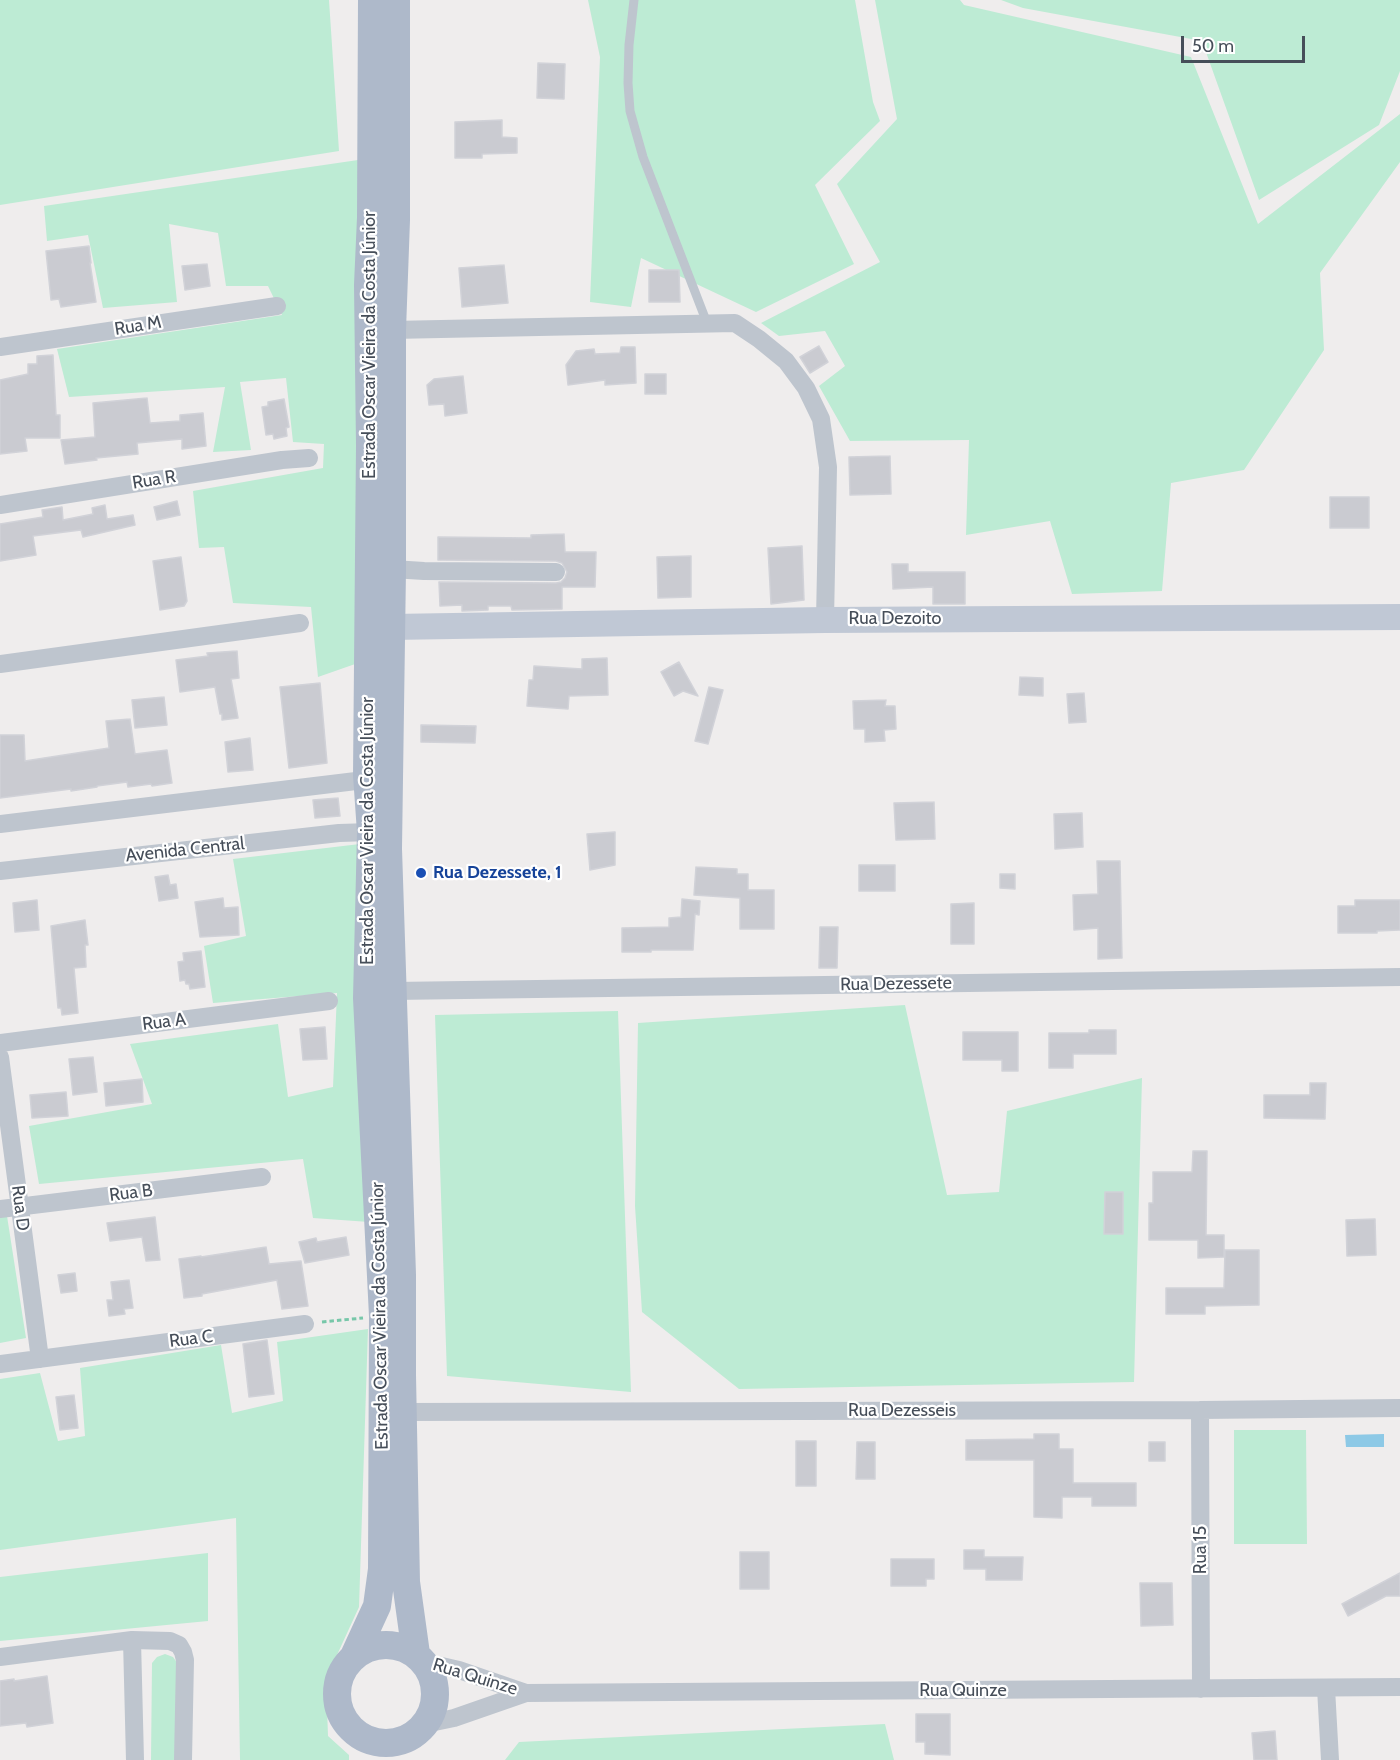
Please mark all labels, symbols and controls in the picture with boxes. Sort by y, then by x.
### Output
scale bar [1184,24,1308,62]
text: 50 m [1192,35,1234,57]
street label: Estrada Oscar Vieira da Costa Júnior [359,211,381,479]
street label: Rua M [113,312,163,340]
street label: Rua R [131,466,177,494]
street label: Rua Dezoito [849,608,941,630]
street label: Estrada Oscar Vieira da Costa Júnior [357,697,379,965]
street label: Avenida Central [124,833,246,867]
place label: Rua Dezessete, 1 [433,862,562,884]
marker: Rua Dezessete, 1 [414,866,428,880]
street label: Rua Dezessete [840,972,952,996]
street label: Rua A [141,1009,187,1035]
street label: Rua B [108,1180,154,1206]
street label: Estrada Oscar Vieira da Costa Júnior [367,1182,393,1450]
street label: Rua D [6,1184,34,1232]
street label: Rua C [168,1326,214,1352]
street label: Rua Dezesseis [848,1400,956,1422]
street label: Rua 15 [1190,1526,1212,1574]
street label: Rua Quinze [430,1654,520,1700]
street label: Rua Quinze [919,1680,1007,1702]

